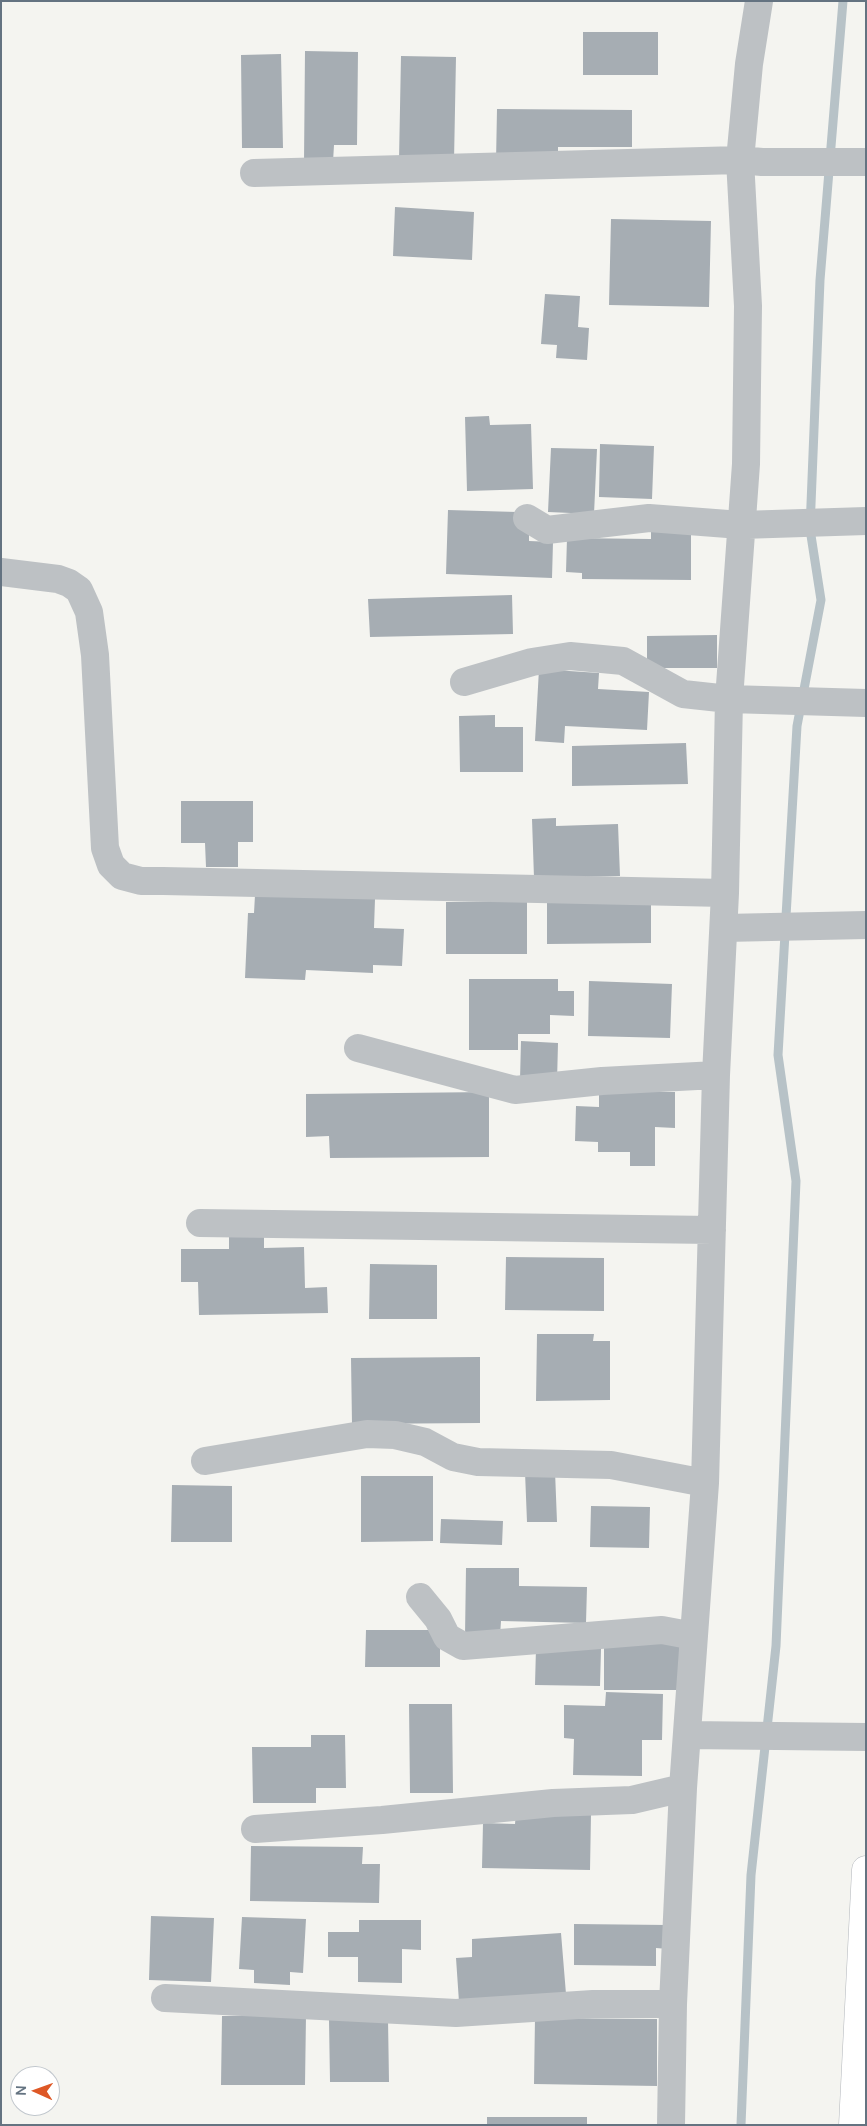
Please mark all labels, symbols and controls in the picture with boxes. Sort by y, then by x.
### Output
north arrow [10,2066,60,2116]
text: N [11,2085,30,2096]

